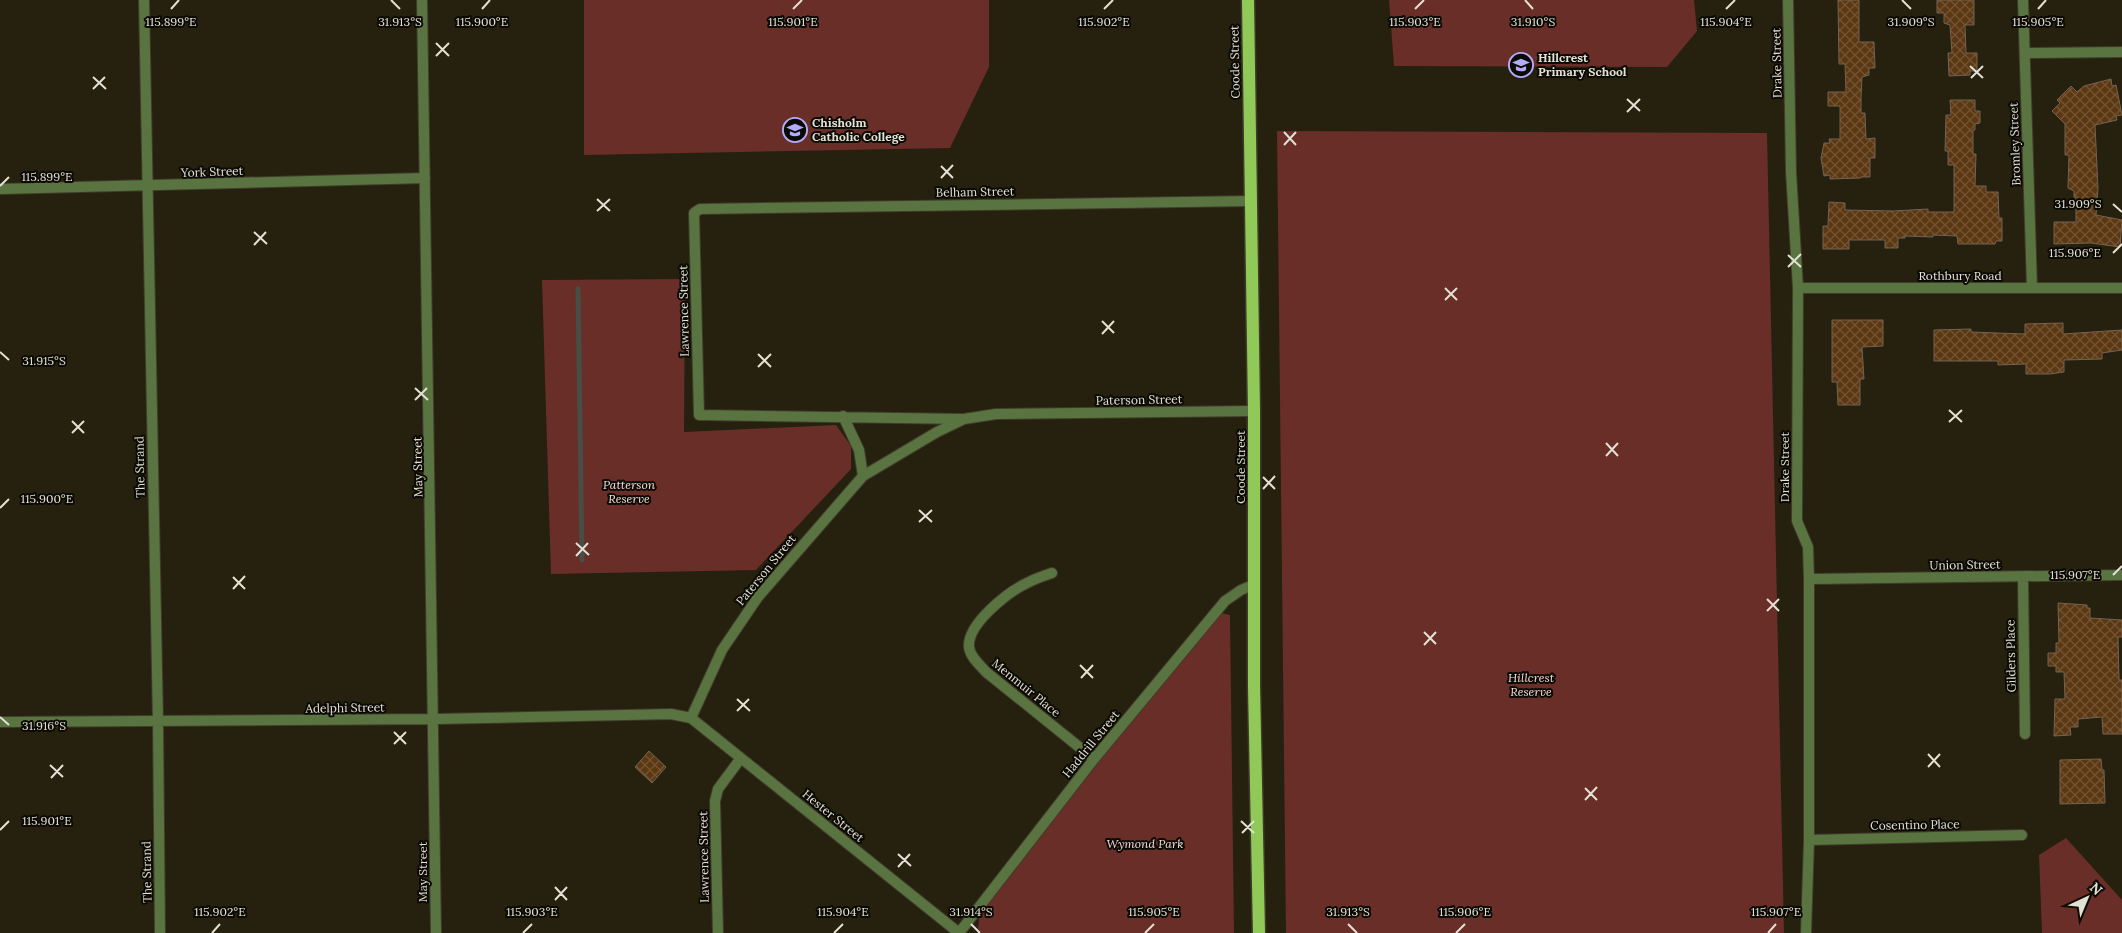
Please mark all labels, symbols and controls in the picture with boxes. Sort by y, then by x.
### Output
text: 115.899°E [145,14,197,29]
text: 31.913°S [378,14,422,29]
text: 115.900°E [456,14,508,29]
text: 115.901°E [768,14,818,29]
text: 115.902°E [1078,14,1130,29]
text: 115.903°E [1389,14,1441,29]
text: 31.910°S [1511,14,1555,29]
text: 115.904°E [1700,14,1752,29]
text: 31.909°S [1888,14,1935,29]
text: 115.905°E [2012,14,2064,29]
street label: Coode Street [1226,25,1243,99]
street label: Drake Street [1768,27,1785,98]
place label: Hillcrest Primary School [1538,50,1627,79]
school or university icon: Hillcrest Primary School [1508,52,1534,78]
street label: Bromley Street [2006,102,2023,186]
place label: Chisholm Catholic College [812,115,905,144]
school or university icon: Chisholm Catholic College [782,117,808,143]
street label: York Street [179,163,244,180]
text: 115.899°E [21,169,73,184]
street label: Belham Street [936,183,1015,200]
text: 31.909°S [2055,196,2102,211]
text: 115.906°E [2049,245,2101,260]
street label: Lawrence Street [675,265,692,357]
street label: Rothbury Road [1918,268,2002,283]
text: 31.915°S [22,353,66,368]
street label: Paterson Street [1096,391,1183,408]
street label: Coode Street [1233,430,1248,504]
street label: Drake Street [1777,432,1792,502]
street label: The Strand [131,436,148,498]
street label: May Street [409,436,426,497]
park label: Patterson Reserve [603,477,656,506]
text: 115.900°E [21,491,73,506]
street label: Paterson Street [733,531,799,608]
street label: Union Street [1929,556,2001,573]
text: 115.907°E [2050,567,2100,582]
street label: Gilders Place [2002,619,2019,693]
street label: Menmuir Place [989,655,1064,720]
park label: Hillcrest Reserve [1508,670,1555,699]
street label: Adelphi Street [304,699,385,716]
street label: Haddrill Street [1059,707,1122,780]
text: 31.916°S [22,718,66,733]
street label: Hester Street [800,786,867,845]
street label: Lawrence Street [695,811,712,903]
text: 115.901°E [22,813,72,828]
street label: Cosentino Place [1870,816,1960,833]
park label: Wymond Park [1107,836,1183,851]
street label: The Strand [138,841,155,903]
street label: May Street [415,841,430,902]
north arrow [2062,873,2112,923]
text: N [2086,878,2106,899]
text: 115.902°E [194,904,246,919]
text: 115.903°E [506,904,558,919]
text: 115.904°E [817,904,869,919]
text: 31.914°S [949,904,993,919]
text: 115.905°E [1128,904,1180,919]
text: 31.913°S [1326,904,1370,919]
text: 115.906°E [1439,904,1491,919]
text: 115.907°E [1751,904,1801,919]

